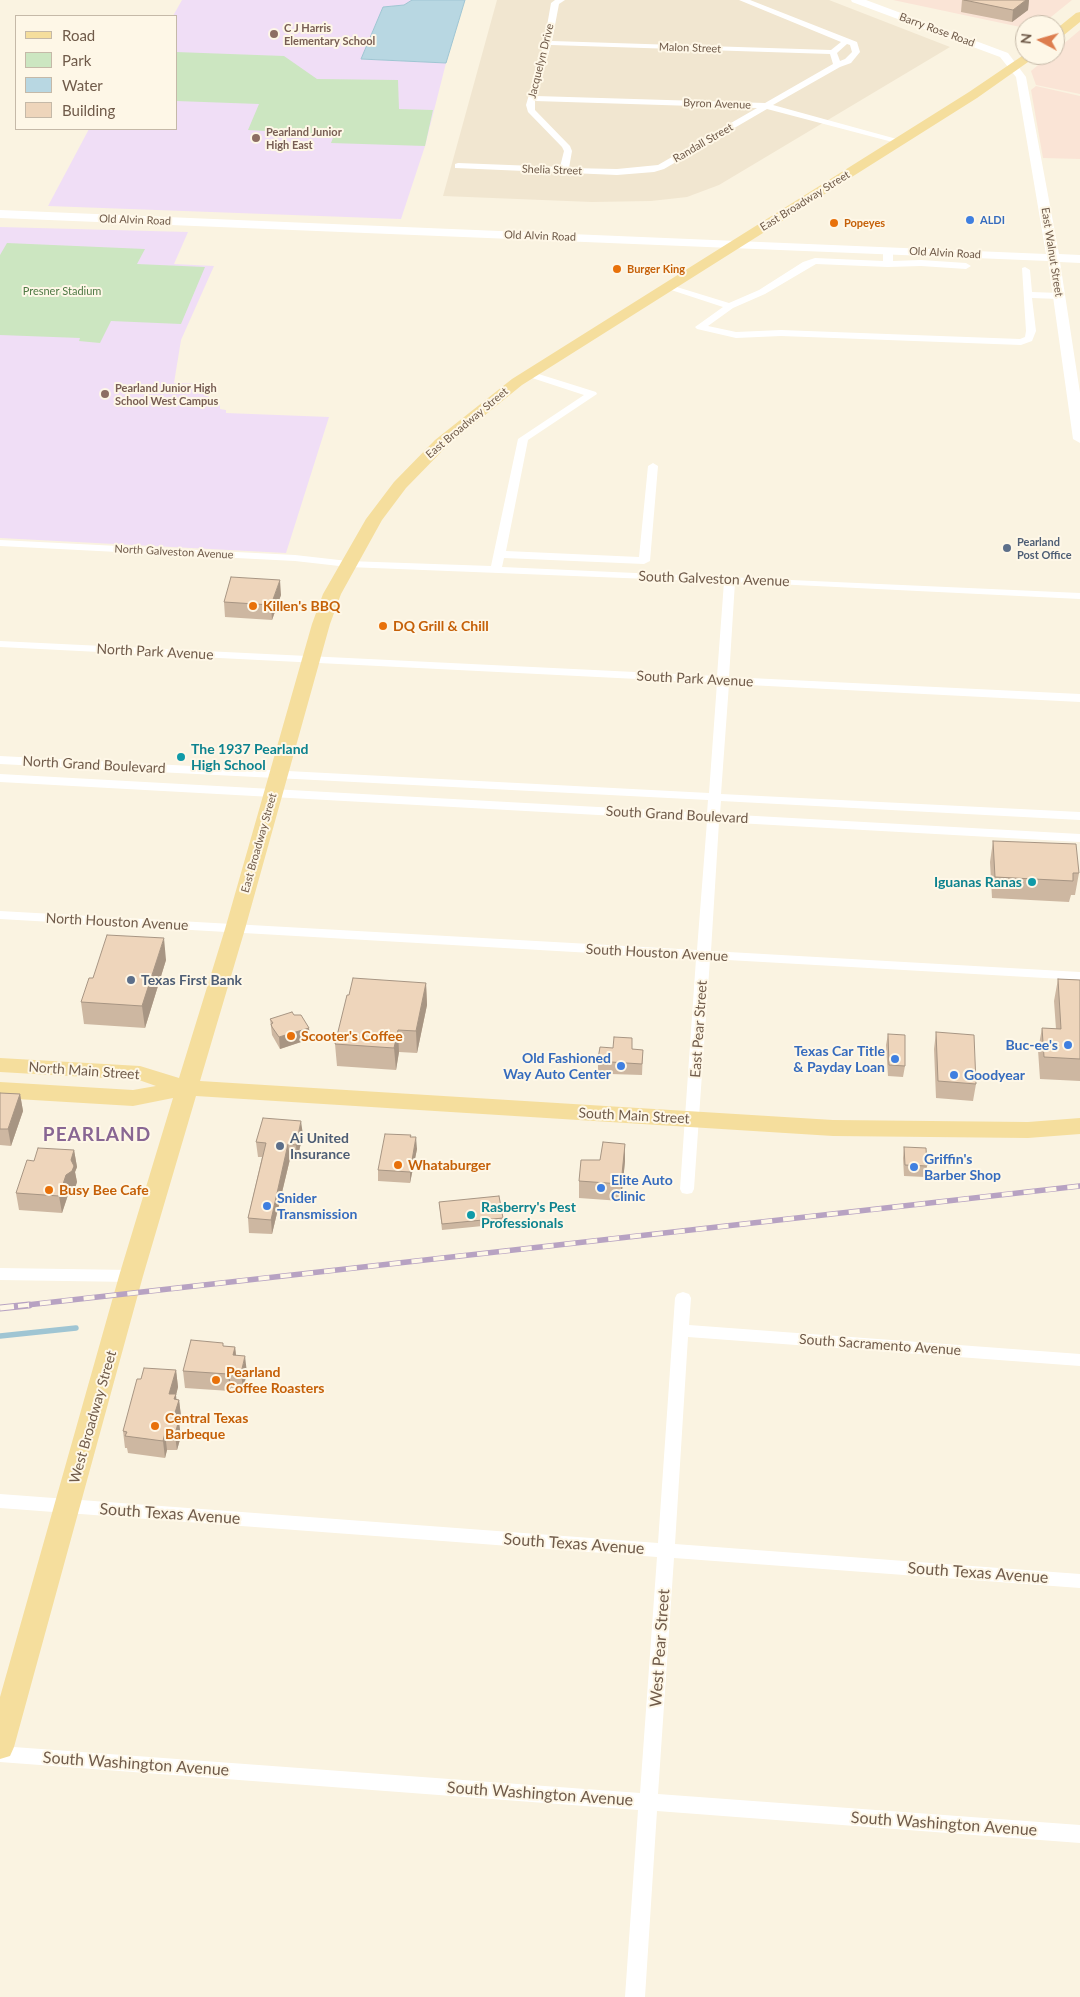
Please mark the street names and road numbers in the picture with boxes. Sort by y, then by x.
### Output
street label: Barry Rose Road [897,10,977,50]
street label: Jacquelyn Drive [525,22,557,100]
street label: Malon Street [659,40,721,56]
street label: Byron Avenue [683,96,751,112]
street label: Randall Street [671,121,735,165]
street label: Shelia Street [522,162,582,178]
street label: East Broadway Street [758,168,852,234]
street label: East Walnut Street [1038,206,1066,298]
street label: Old Alvin Road [99,212,171,228]
street label: Old Alvin Road [504,228,576,244]
street label: Old Alvin Road [909,245,981,261]
street label: East Broadway Street [423,385,511,461]
street label: North Galveston Avenue [114,542,234,562]
street label: South Galveston Avenue [638,568,790,590]
street label: North Park Avenue [96,641,214,663]
street label: South Park Avenue [636,668,754,690]
street label: North Grand Boulevard [22,753,166,777]
street label: East Broadway Street [238,792,280,894]
street label: South Grand Boulevard [605,803,749,827]
street label: North Houston Avenue [45,910,189,934]
street label: South Houston Avenue [585,941,729,965]
street label: East Pear Street [687,980,711,1078]
street label: North Main Street [28,1059,140,1083]
street label: South Main Street [578,1105,690,1127]
street label: South Sacramento Avenue [798,1331,962,1359]
street label: West Broadway Street [66,1349,120,1485]
street label: South Texas Avenue [99,1500,241,1528]
street label: South Texas Avenue [503,1530,645,1558]
street label: South Texas Avenue [907,1559,1049,1587]
street label: West Pear Street [646,1588,674,1708]
street label: South Washington Avenue [42,1748,230,1780]
street label: South Washington Avenue [446,1778,634,1810]
street label: South Washington Avenue [850,1808,1038,1840]

